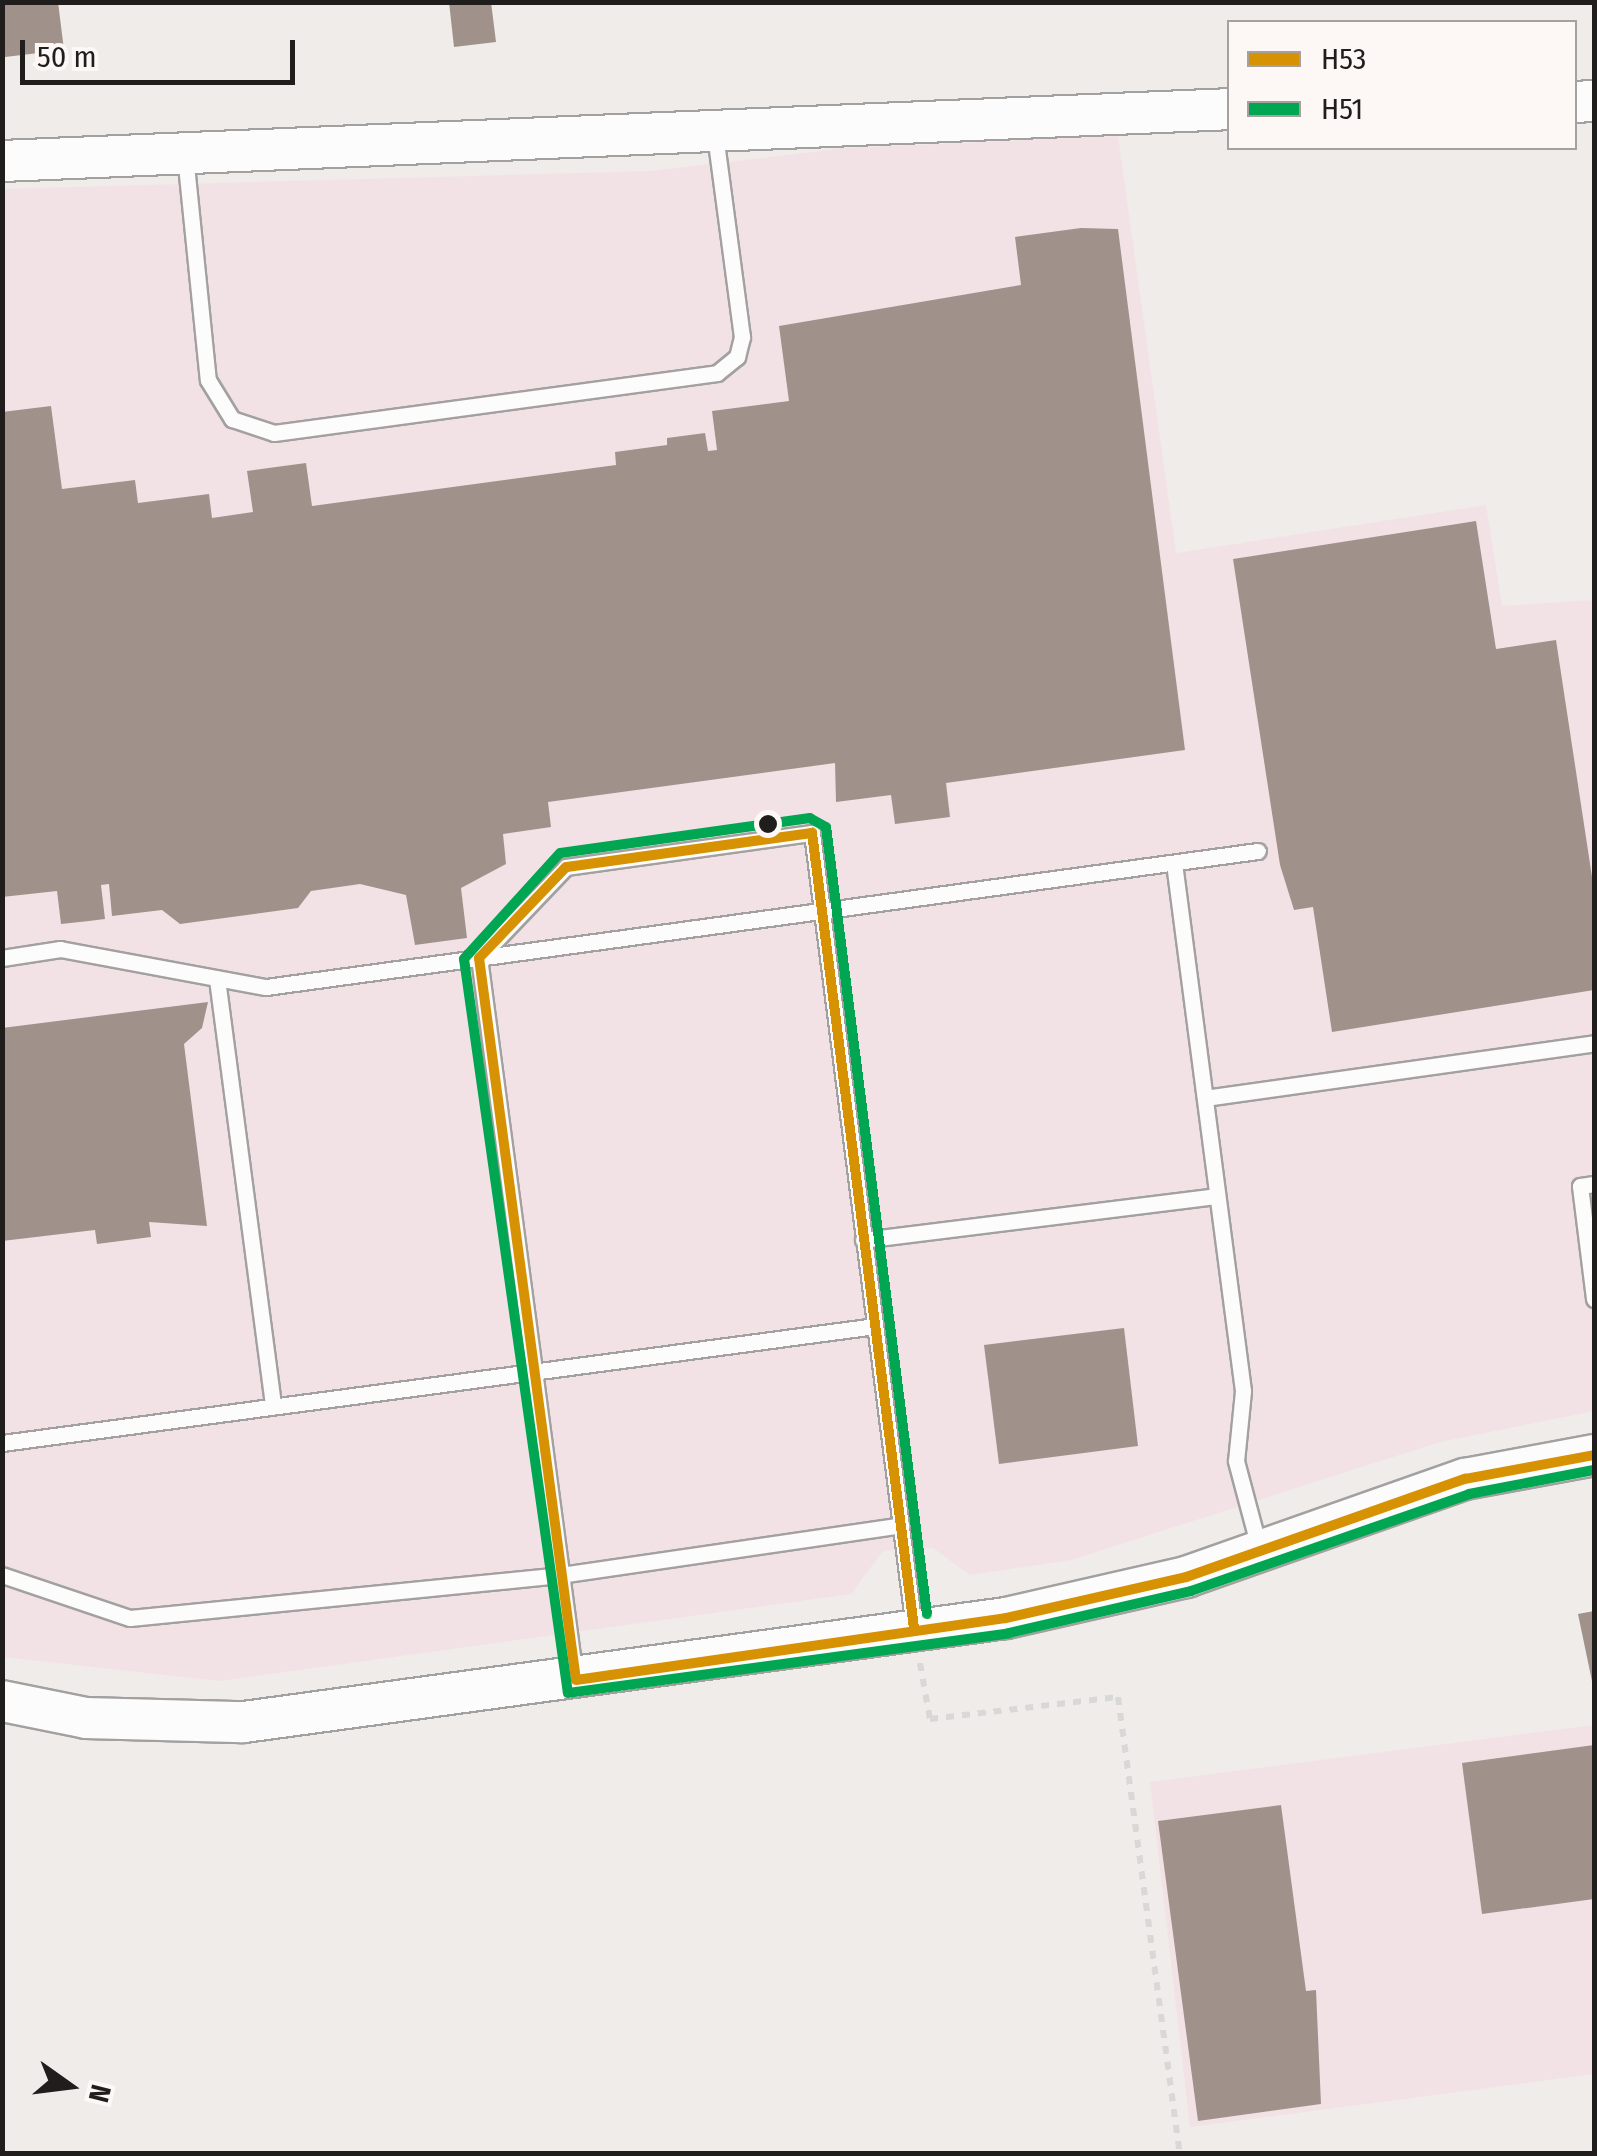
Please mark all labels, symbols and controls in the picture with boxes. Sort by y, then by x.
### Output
scale bar [25,20,300,82]
legend [1227,20,1577,150]
text: 50 m [37,39,97,75]
text: H53 [1321,41,1366,77]
text: H51 [1321,91,1363,127]
unlabelled marker [758,814,778,834]
north arrow [20,2036,120,2136]
text: N [82,2081,118,2106]

